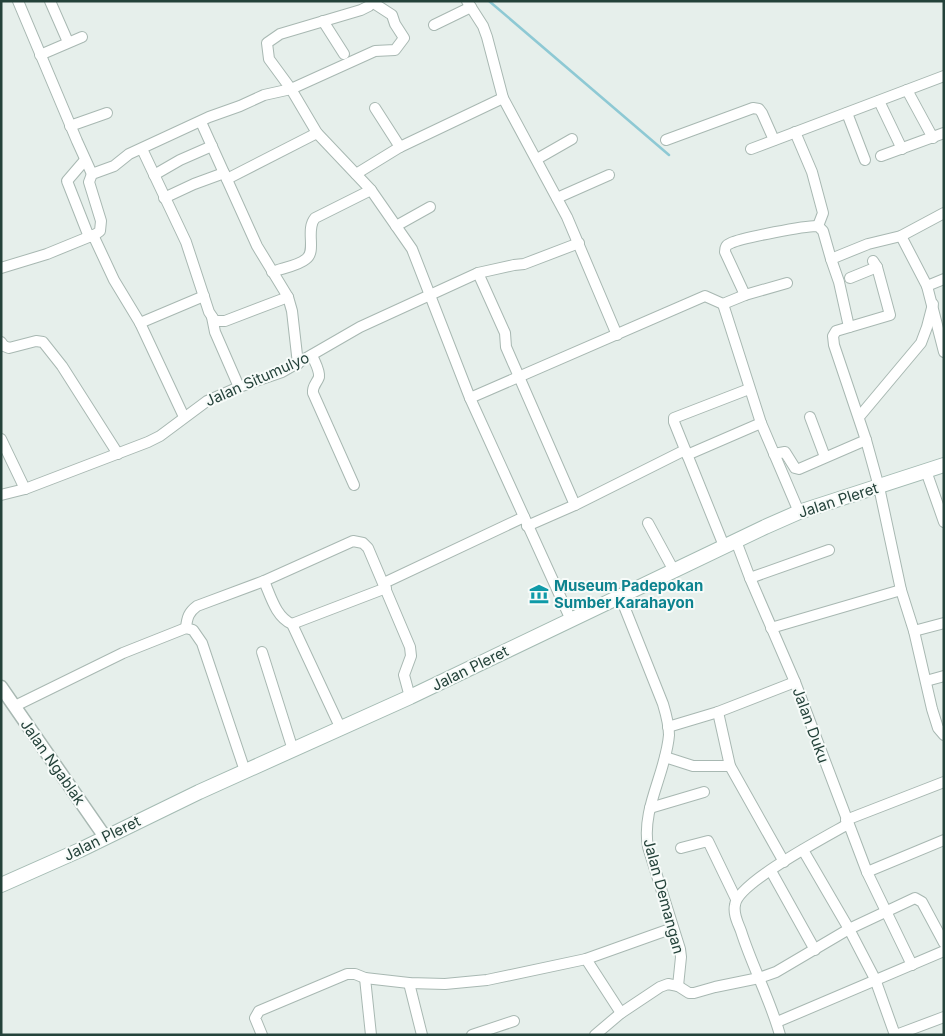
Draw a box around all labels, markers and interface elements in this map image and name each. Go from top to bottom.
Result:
street label: Jalan Situmulyo [202,348,312,410]
street label: Jalan Pleret [796,478,881,522]
place label: Museum Padepokan Sumber Karahayon [554,576,703,612]
museum icon: Museum Padepokan Sumber Karahayon [528,583,550,605]
street label: Jalan Pleret [428,641,512,695]
street label: Jalan Duku [789,685,833,765]
street label: Jalan Ngablak [16,715,90,809]
street label: Jalan Pleret [60,811,144,865]
street label: Jalan Demangan [639,836,689,956]

